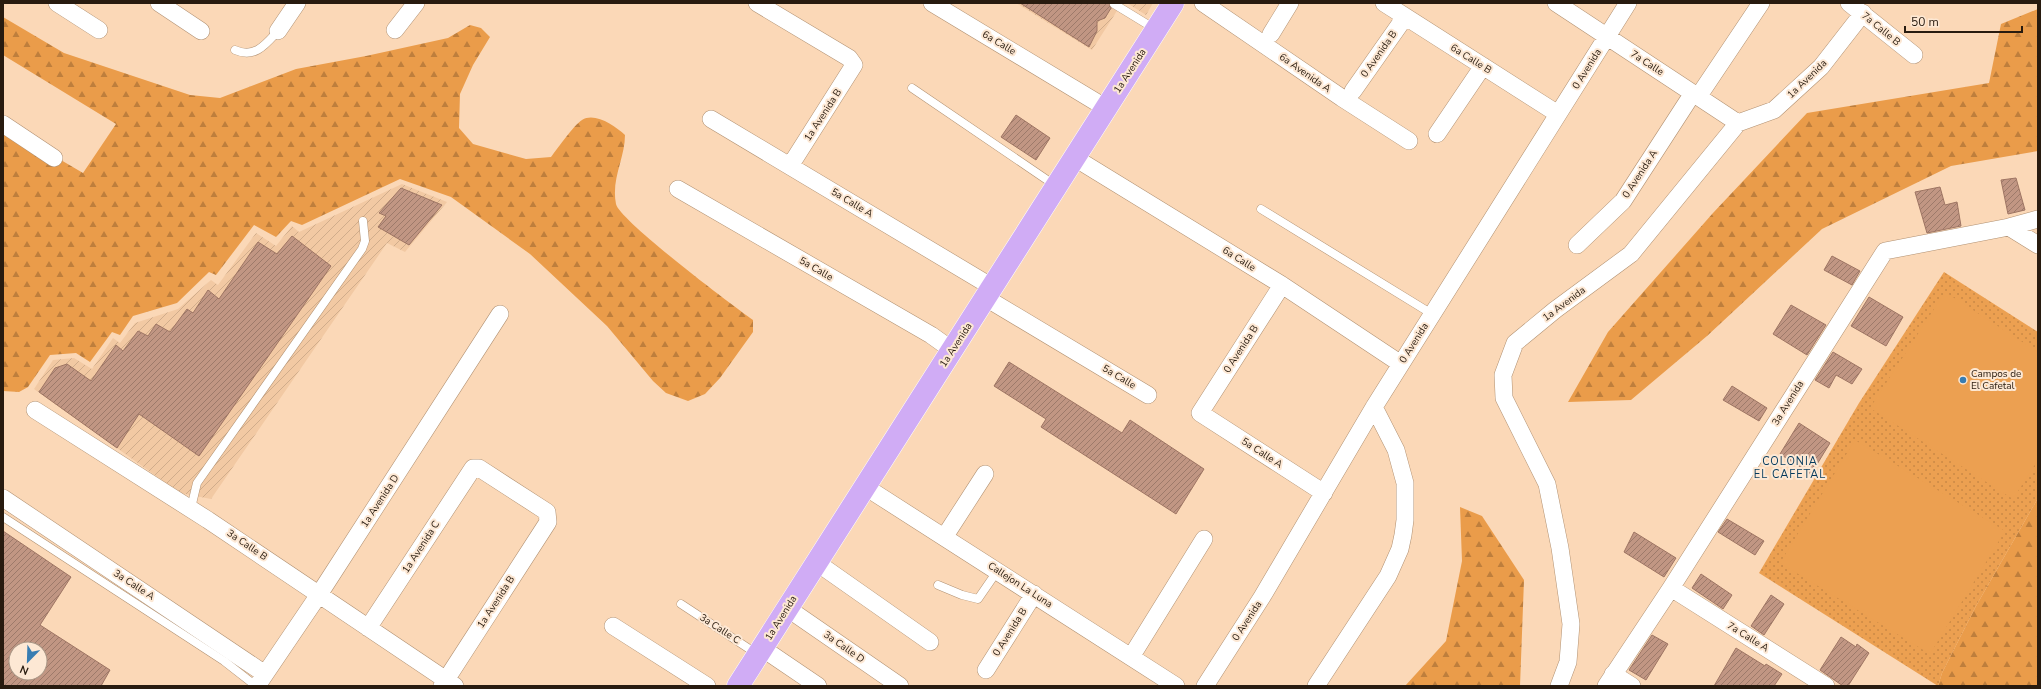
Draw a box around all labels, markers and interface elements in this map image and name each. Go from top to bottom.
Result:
scale bar [1905,8,2022,34]
street label: 7a Calle B [1859,9,1904,49]
text: 50 m [1911,14,1939,30]
street label: 6a Calle [980,27,1018,59]
street label: 0 Avenida B [1358,27,1400,80]
street label: 6a Calle B [1448,41,1495,77]
street label: 1a Avenida [1110,46,1150,96]
street label: 0 Avenida [1569,46,1605,92]
street label: 7a Calle [1628,47,1666,79]
street label: 6a Avenida A [1276,50,1334,96]
street label: 1a Avenida [1784,56,1830,102]
street label: 1a Avenida B [801,86,845,144]
street label: 0 Avenida A [1619,147,1661,201]
street label: 5a Calle A [828,185,876,221]
street label: 6a Calle [1220,243,1258,275]
street label: 5a Calle [797,254,835,284]
street label: 1a Avenida [1540,283,1588,325]
street label: 1a Avenida [936,320,976,370]
street label: 0 Avenida [1396,320,1432,366]
street label: 0 Avenida B [1220,322,1262,376]
street label: 5a Calle [1100,361,1138,393]
place label: Campos de El Cafetal [1971,367,2021,393]
marker: Campos de El Cafetal [1958,375,1968,385]
street label: 3a Avenida [1769,378,1807,428]
street label: 5a Calle A [1239,434,1286,472]
district label: COLONIA EL CAFETAL [1754,454,1826,482]
street label: 1a Avenida D [358,472,402,530]
street label: 1a Avenida C [399,518,443,576]
street label: 3a Calle B [224,526,270,564]
street label: Callejon La Luna [985,559,1055,611]
street label: 3a Calle A [111,566,158,604]
street label: 1a Avenida B [474,573,518,631]
street label: 1a Avenida [762,593,800,643]
street label: 0 Avenida [1229,598,1265,644]
street label: 0 Avenida B [990,605,1030,659]
street label: 3a Calle C [697,611,743,648]
street label: 7a Calle A [1724,619,1772,656]
street label: 3a Calle D [821,628,867,666]
north arrow [8,641,48,681]
text: N [18,661,31,678]

